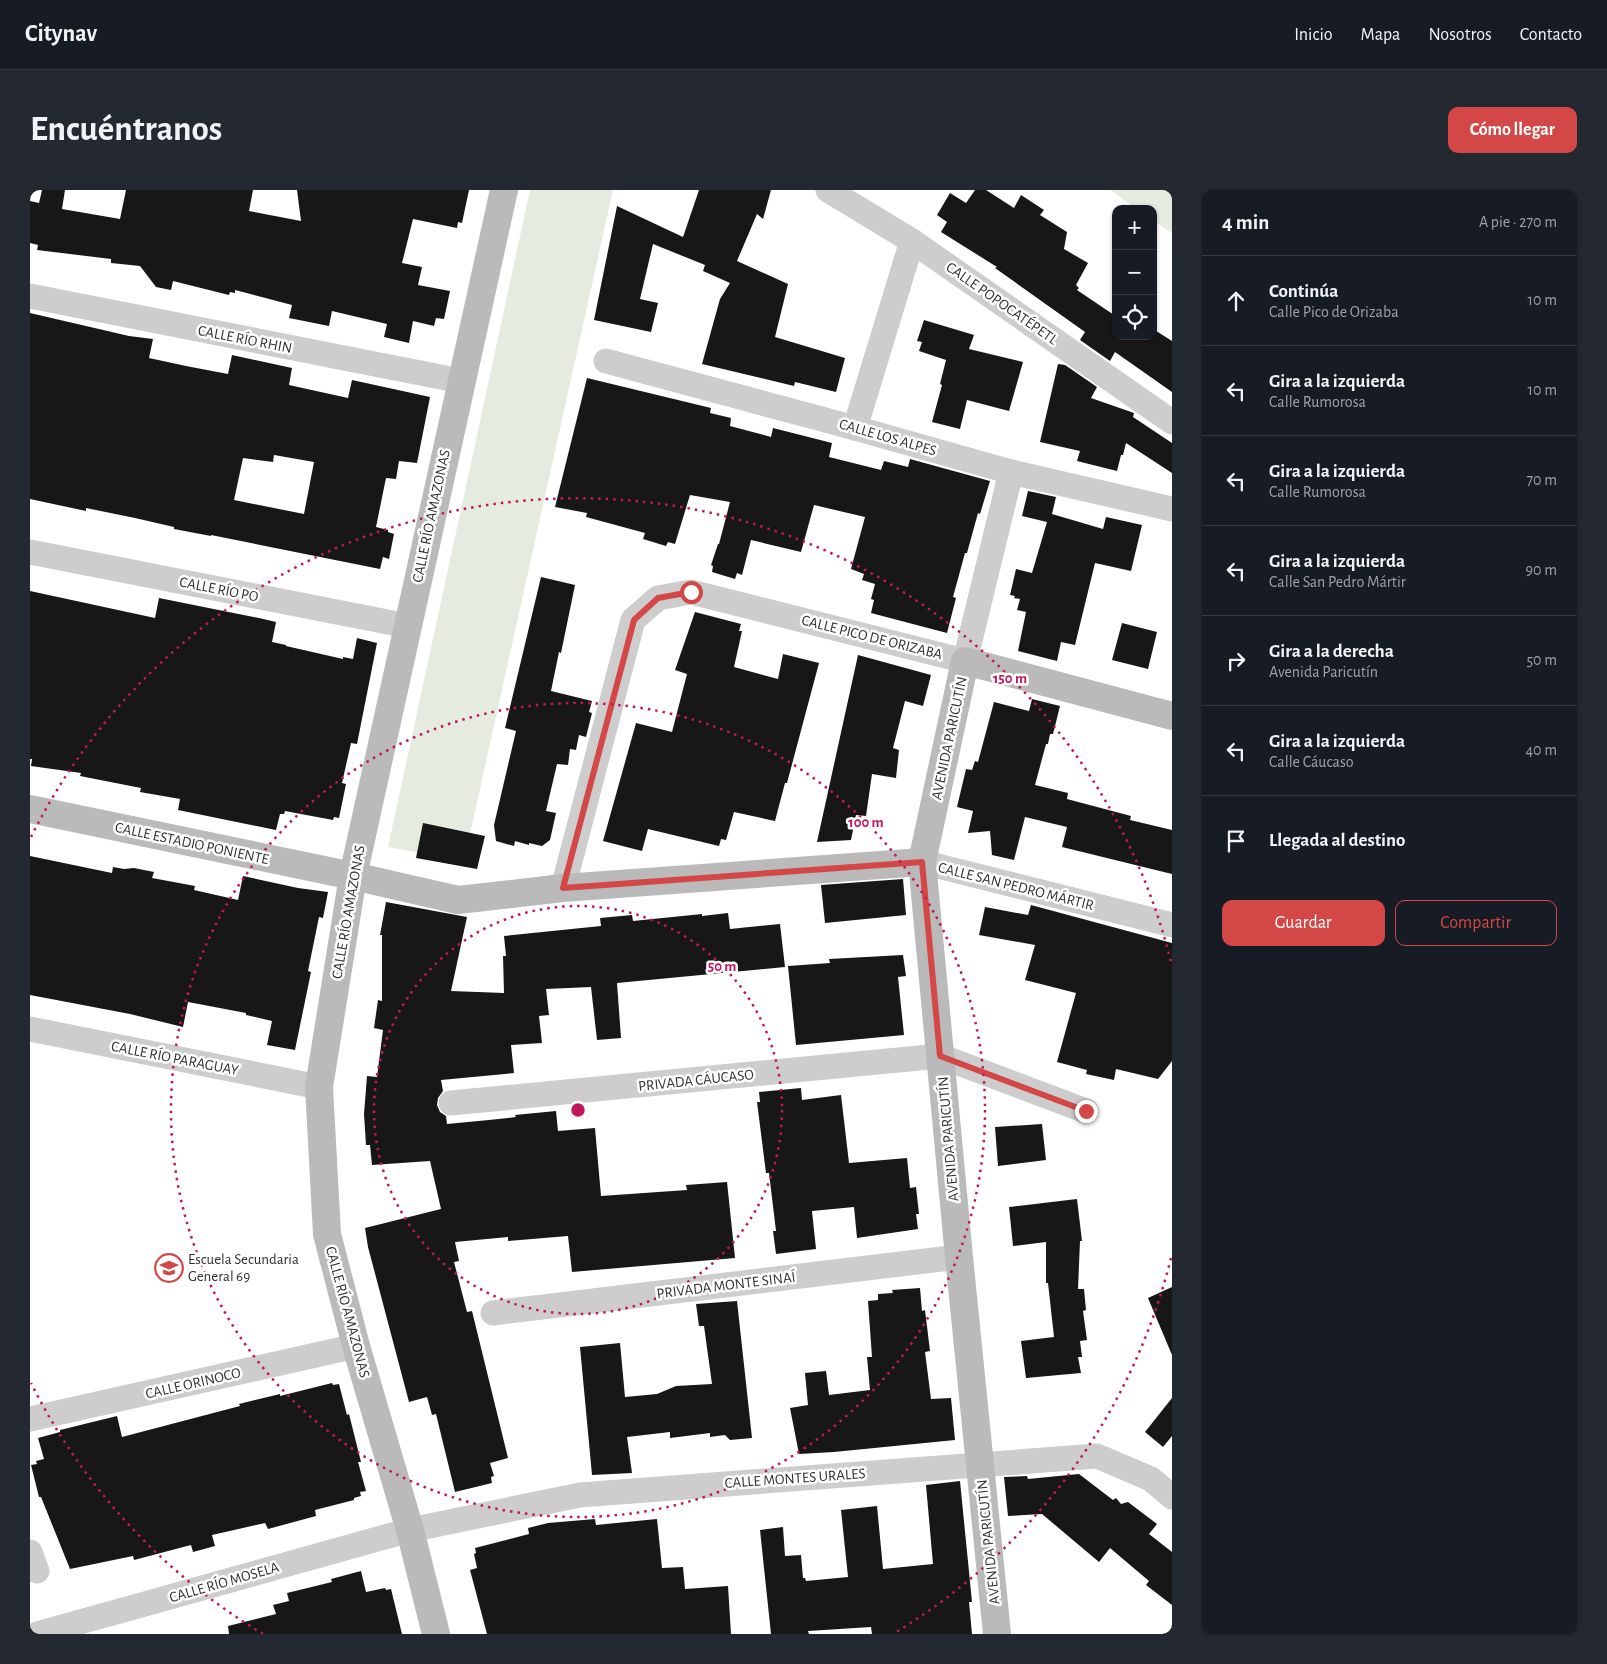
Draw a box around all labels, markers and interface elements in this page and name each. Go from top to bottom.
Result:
text: Citynav [25,22,97,46]
text: Inicio [1294,26,1333,44]
text: Mapa [1361,26,1400,44]
text: Nosotros [1428,26,1492,44]
text: Contacto [1520,26,1582,44]
button: Cómo llegar [1448,107,1577,153]
text: Encuéntranos [30,112,222,147]
map controls [1112,205,1157,340]
button: + [1112,205,1157,250]
text: 4 min [1222,212,1269,233]
text: A pie · 270 m [1479,214,1557,230]
button: − [1112,250,1157,295]
street label: CALLE POPOCATÉPETL [943,258,1062,348]
text: Continúa [1269,282,1338,301]
icon: ahead [1222,287,1250,315]
text: 10 m [1528,292,1557,308]
button: locate [1112,295,1157,340]
text: Calle Pico de Orizaba [1269,304,1399,320]
street label: CALLE RÍO RHIN [197,321,294,356]
text: Gira a la izquierda [1269,372,1405,391]
icon: left [1222,377,1250,405]
text: 10 m [1528,382,1557,398]
text: Calle Rumorosa [1269,394,1366,410]
street label: CALLE LOS ALPES [837,416,938,459]
street label: CALLE RÍO AMAZONAS [408,448,453,584]
text: Gira a la izquierda [1269,462,1405,481]
icon: left [1222,467,1250,495]
text: 70 m [1526,472,1557,488]
text: Calle Rumorosa [1269,484,1366,500]
text: Gira a la izquierda [1269,552,1405,571]
icon: left [1222,557,1250,585]
text: 90 m [1526,562,1557,578]
street label: CALLE RÍO PO [178,573,260,604]
text: Calle San Pedro Mártir [1269,574,1406,590]
route start [680,581,703,604]
street label: CALLE PICO DE ORIZABA [800,613,944,662]
text: Gira a la derecha [1269,642,1394,661]
icon: right [1222,647,1250,675]
text: 50 m [1526,652,1557,668]
text: Avenida Paricutín [1269,664,1378,680]
text: 150 m [993,671,1027,686]
street label: AVENIDA PARICUTÍN [927,675,970,801]
text: Gira a la izquierda [1269,732,1405,751]
icon: left [1222,737,1250,765]
text: 40 m [1525,742,1557,758]
text: Calle Cáucaso [1269,754,1354,770]
text: 100 m [848,815,884,830]
street label: CALLE ESTADIO PONIENTE [114,820,270,867]
icon: arrive [1222,827,1250,855]
text: Llegada al destino [1269,831,1406,850]
street label: CALLE RÍO AMAZONAS [327,844,368,980]
street label: CALLE SAN PEDRO MÁRTIR [936,858,1096,913]
button: Guardar [1222,900,1385,946]
button: Compartir [1395,900,1557,946]
text: 50 m [708,959,736,974]
street label: CALLE RÍO PARAGUAY [110,1037,240,1078]
street label: PRIVADA CÁUCASO [637,1065,755,1094]
street label: AVENIDA PARICUTÍN [934,1076,961,1202]
route end [1075,1100,1098,1123]
centre of rings [569,1101,587,1119]
street label: CALLE RÍO AMAZONAS [323,1244,374,1379]
place label: Escuela Secundaria General 69 [188,1252,299,1284]
school or university icon: Escuela Secundaria General 69 [154,1253,184,1283]
street label: PRIVADA MONTE SINAÍ [656,1268,796,1301]
street label: CALLE ORINOCO [144,1365,242,1402]
street label: CALLE MONTES URALES [724,1466,866,1491]
street label: AVENIDA PARICUTÍN [972,1479,1003,1605]
street label: CALLE RÍO MOSELA [167,1558,281,1605]

